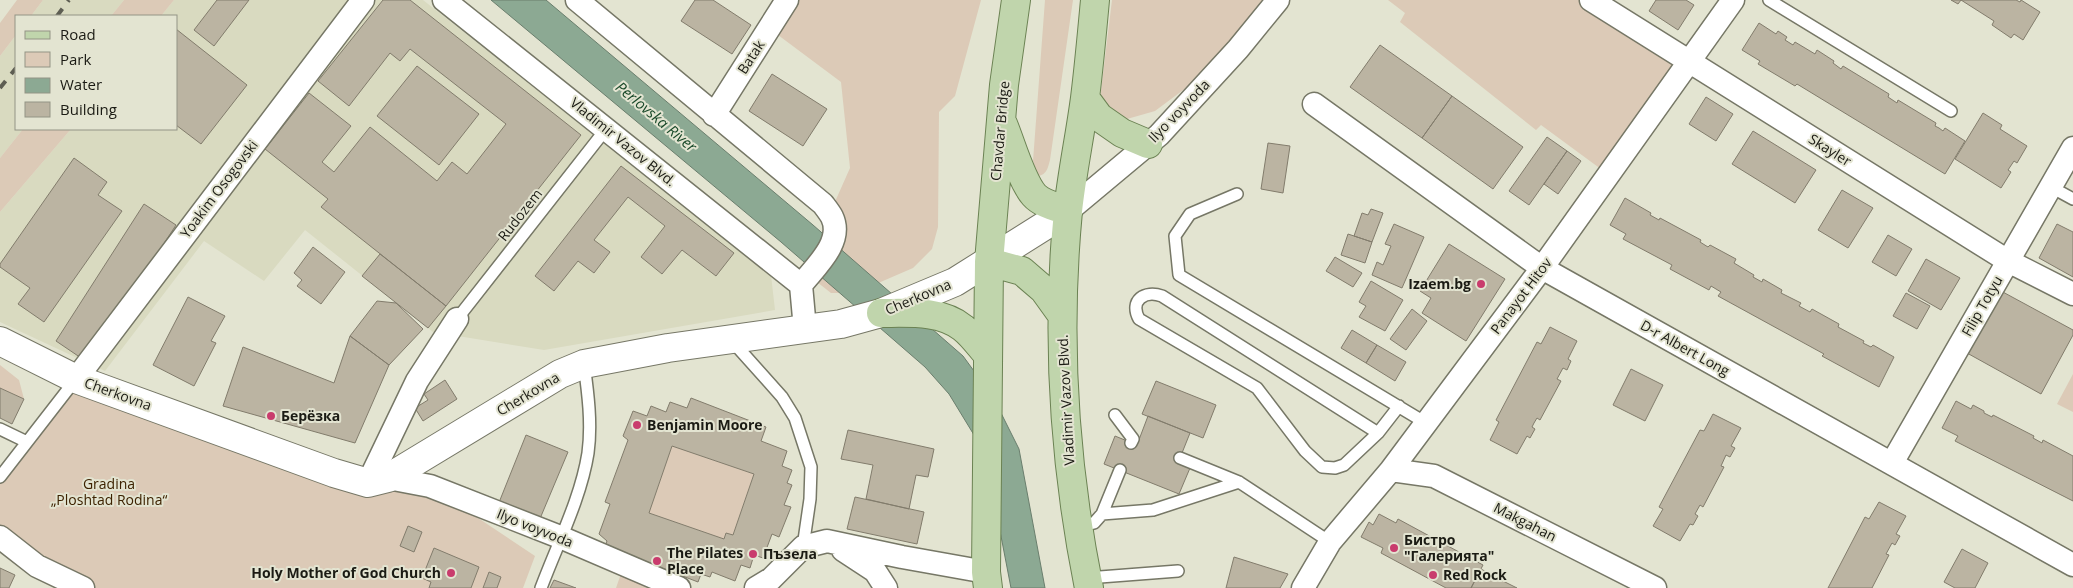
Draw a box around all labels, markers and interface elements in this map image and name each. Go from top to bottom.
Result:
legend [15,15,178,130]
text: Road [60,24,96,44]
street label: Batak [733,36,769,77]
text: Park [60,49,91,69]
text: Water [60,74,102,94]
street label: Ilyo voyvoda [1144,75,1214,146]
water label: Perlovska River [612,76,702,157]
street label: Chavdar Bridge [986,80,1013,182]
street label: Vladimir Vazov Blvd. [566,93,680,190]
text: Building [60,99,117,119]
street label: Skayler [1805,129,1855,170]
street label: Yoakim Osogovski [175,136,262,242]
street label: Rudozem [493,185,546,245]
street label: Panayot Hitov [1486,254,1556,338]
street label: Filip Totyu [1957,272,2006,339]
street label: Cherkovna [882,274,954,319]
place label: Izaem.bg [1408,274,1471,293]
marker: Izaem.bg [1475,278,1487,290]
street label: D-r Albert Long [1637,315,1734,380]
street label: Vladimir Vazov Blvd. [1053,334,1078,466]
street label: Cherkovna [493,367,563,420]
street label: Cherkovna [82,373,154,414]
place label: Берёзка [281,406,340,425]
marker: Берёзка [265,410,277,422]
place label: Benjamin Moore [647,415,763,434]
marker: Benjamin Moore [631,419,643,431]
park label: Gradina „Ploshtad Rodina“ [51,474,167,509]
street label: Makgahan [1491,498,1560,545]
street label: Ilyo voyvoda [494,504,576,551]
place label: Бистро "Галерията" [1404,530,1494,565]
marker: Бистро "Галерията" [1388,542,1400,554]
place label: The Pilates Place [667,543,743,578]
place label: Пъзела [763,544,817,563]
marker: Пъзела [747,548,759,560]
marker: The Pilates Place [651,555,663,567]
place label: Holy Mother of God Church [251,563,441,582]
place label: Red Rock [1443,565,1507,584]
marker: Holy Mother of God Church [445,567,457,579]
marker: Red Rock [1427,569,1439,581]

